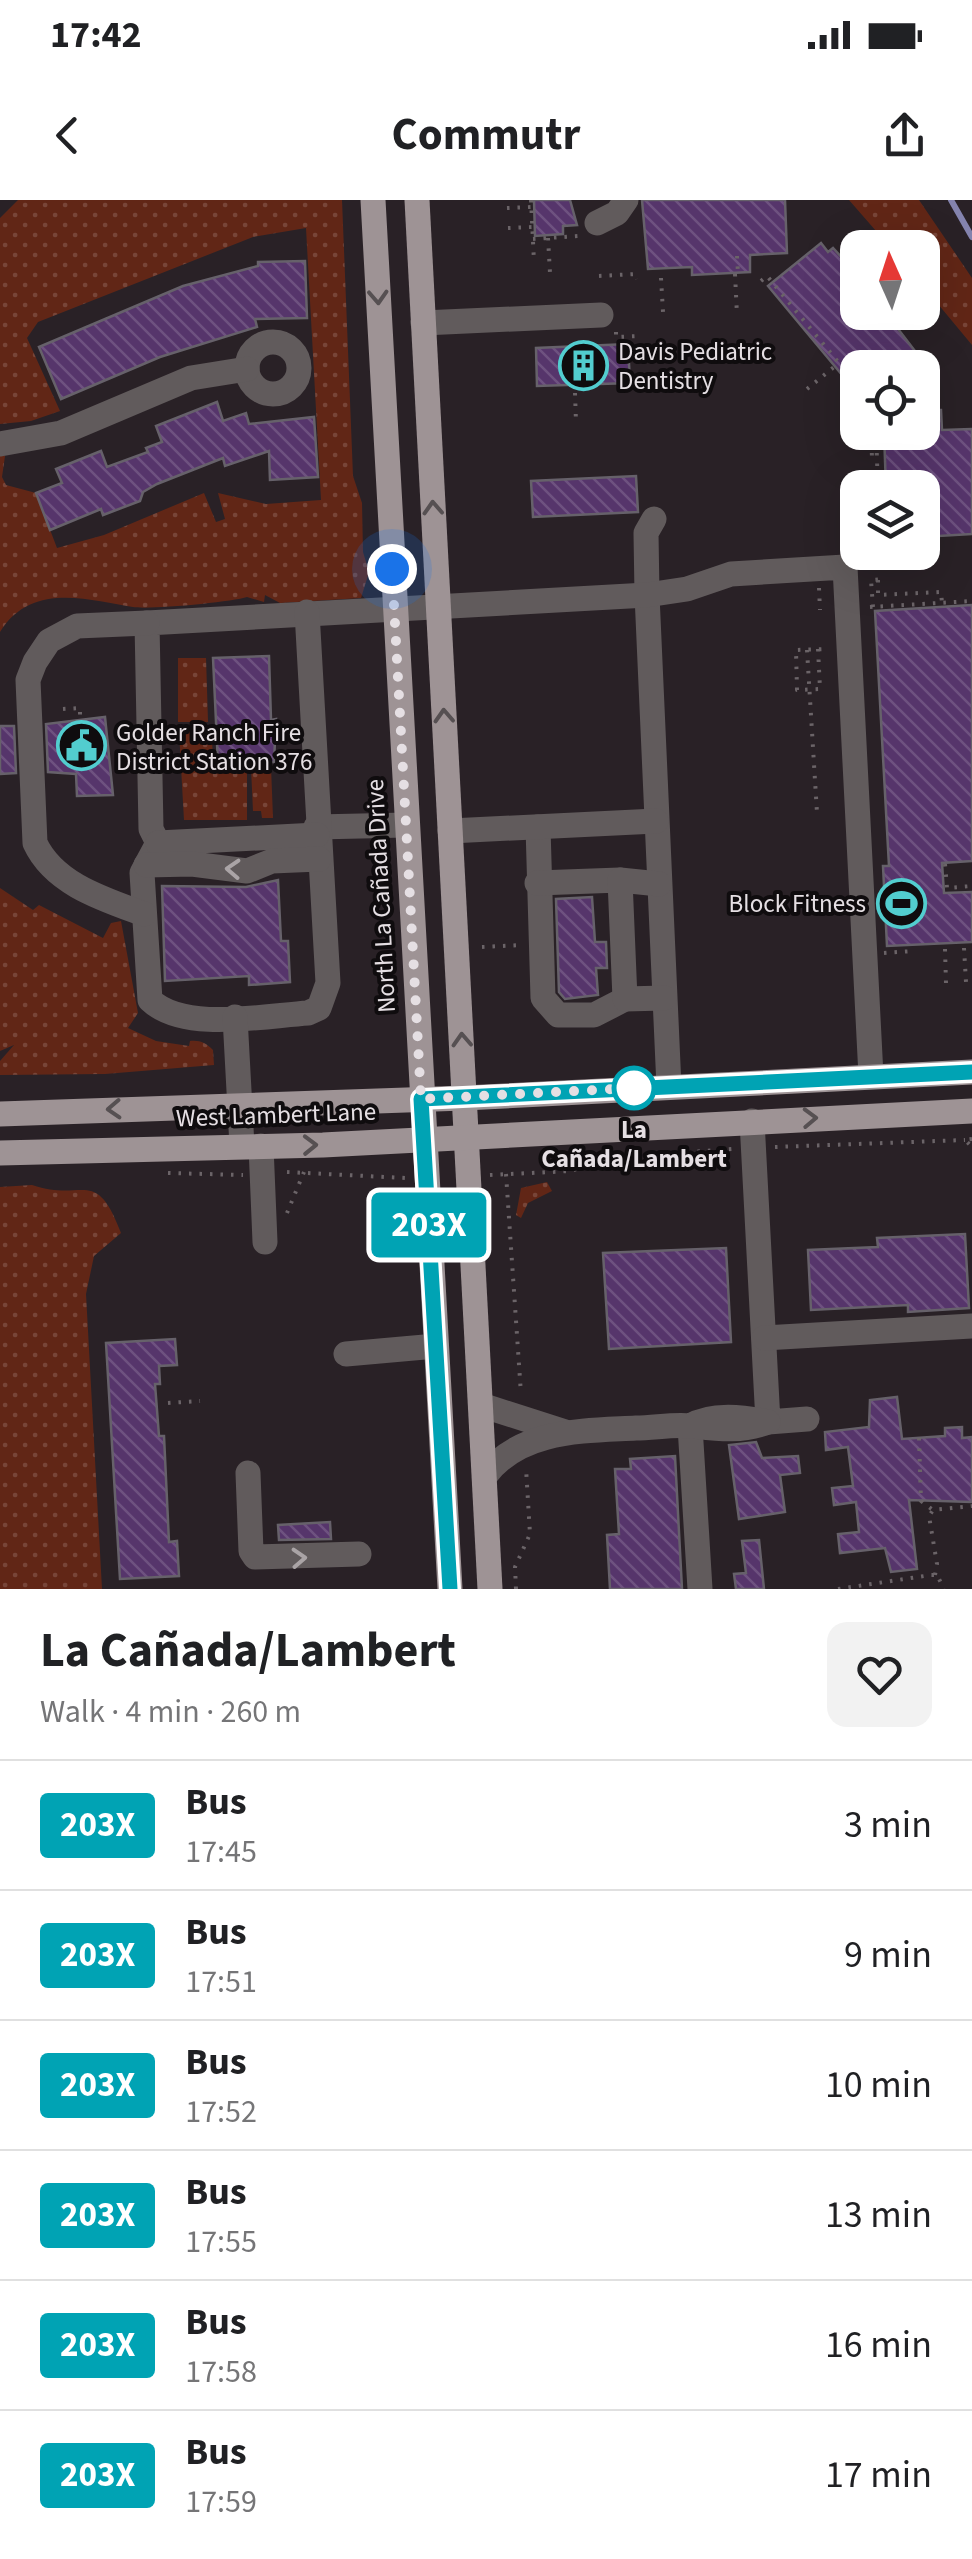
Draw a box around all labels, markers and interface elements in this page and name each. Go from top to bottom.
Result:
text: 17:42 [50,8,142,62]
text: Commutr [391,103,581,167]
icon: back [40,108,95,163]
icon: share [877,108,932,163]
north arrow [840,230,940,330]
map controls [840,230,940,570]
one-way arrow [367,290,388,306]
place label: Davis Pediatric Dentistry [618,334,772,399]
building icon: Davis Pediatric Dentistry [557,339,609,391]
button: locate [840,350,940,450]
button: layers [840,470,940,570]
one-way arrow [423,500,444,516]
your location [367,544,417,594]
one-way arrow [434,707,455,723]
place label: Golder Ranch Fire District Station 376 [116,715,312,780]
public building icon: Golder Ranch Fire District Station 376 [55,720,107,772]
street label: North La Cañada Drive [357,778,405,1014]
one-way arrow [225,859,241,880]
sports icon: Block Fitness [875,877,927,929]
place label: Block Fitness [729,886,866,922]
one-way arrow [452,1032,473,1048]
marker: La Cañada/Lambert [613,1067,655,1109]
street label: West Lambert Lane [175,1094,377,1136]
one-way arrow [105,1098,121,1119]
one-way arrow [802,1108,818,1129]
place label: La Cañada/Lambert [541,1112,727,1177]
one-way arrow [303,1134,319,1155]
line badge: 203X [359,1192,499,1258]
text: 203X [391,1200,467,1250]
one-way arrow [292,1548,308,1569]
text: La Cañada/Lambert [40,1617,456,1685]
button: heart [827,1622,932,1727]
text: Walk · 4 min · 260 m [40,1689,301,1735]
text: Bus [185,1775,247,1829]
text: 3 min [844,1798,932,1852]
text: 203X [60,1800,135,1850]
text: 17:45 [185,1829,257,1875]
text: Bus [185,1905,247,1959]
text: 9 min [844,1928,932,1982]
text: 203X [60,1930,135,1980]
text: 17:51 [185,1959,257,2005]
text: Bus [185,2035,247,2089]
text: 10 min [825,2058,932,2112]
text: 203X [60,2060,135,2110]
text: 17:52 [185,2089,257,2135]
text: Bus [185,2165,247,2219]
text: 13 min [825,2188,932,2242]
text: 203X [60,2190,135,2240]
text: 17:55 [185,2219,257,2265]
text: Bus [185,2295,247,2349]
text: 16 min [825,2318,932,2372]
text: 203X [60,2320,135,2370]
text: 17:58 [185,2349,257,2395]
text: Bus [185,2425,247,2479]
text: 17 min [825,2448,932,2502]
text: 203X [60,2450,135,2500]
text: 17:59 [185,2479,257,2525]

